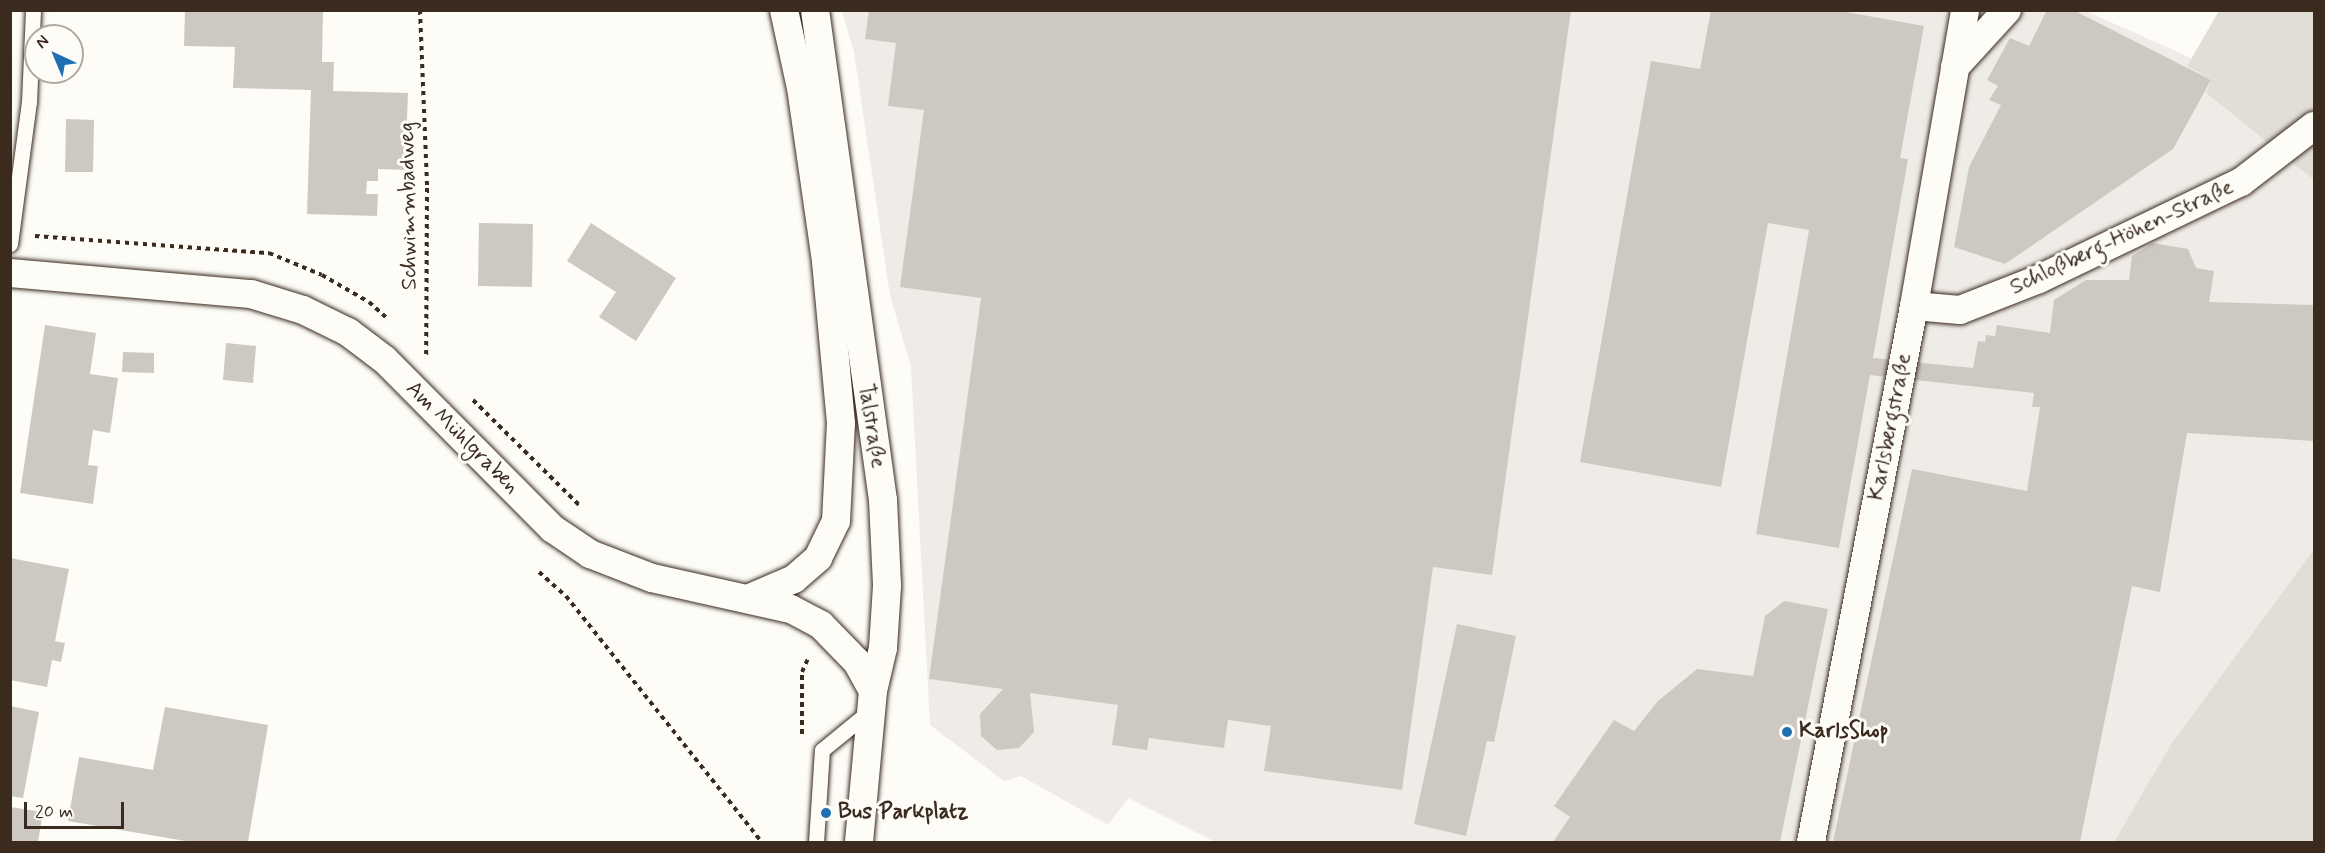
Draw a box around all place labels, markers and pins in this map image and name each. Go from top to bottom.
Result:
place label: KarlsShop [1799,719,1888,745]
marker: KarlsShop [1780,725,1794,739]
place label: Bus Parkplatz [838,800,967,826]
marker: Bus Parkplatz [819,806,833,820]

